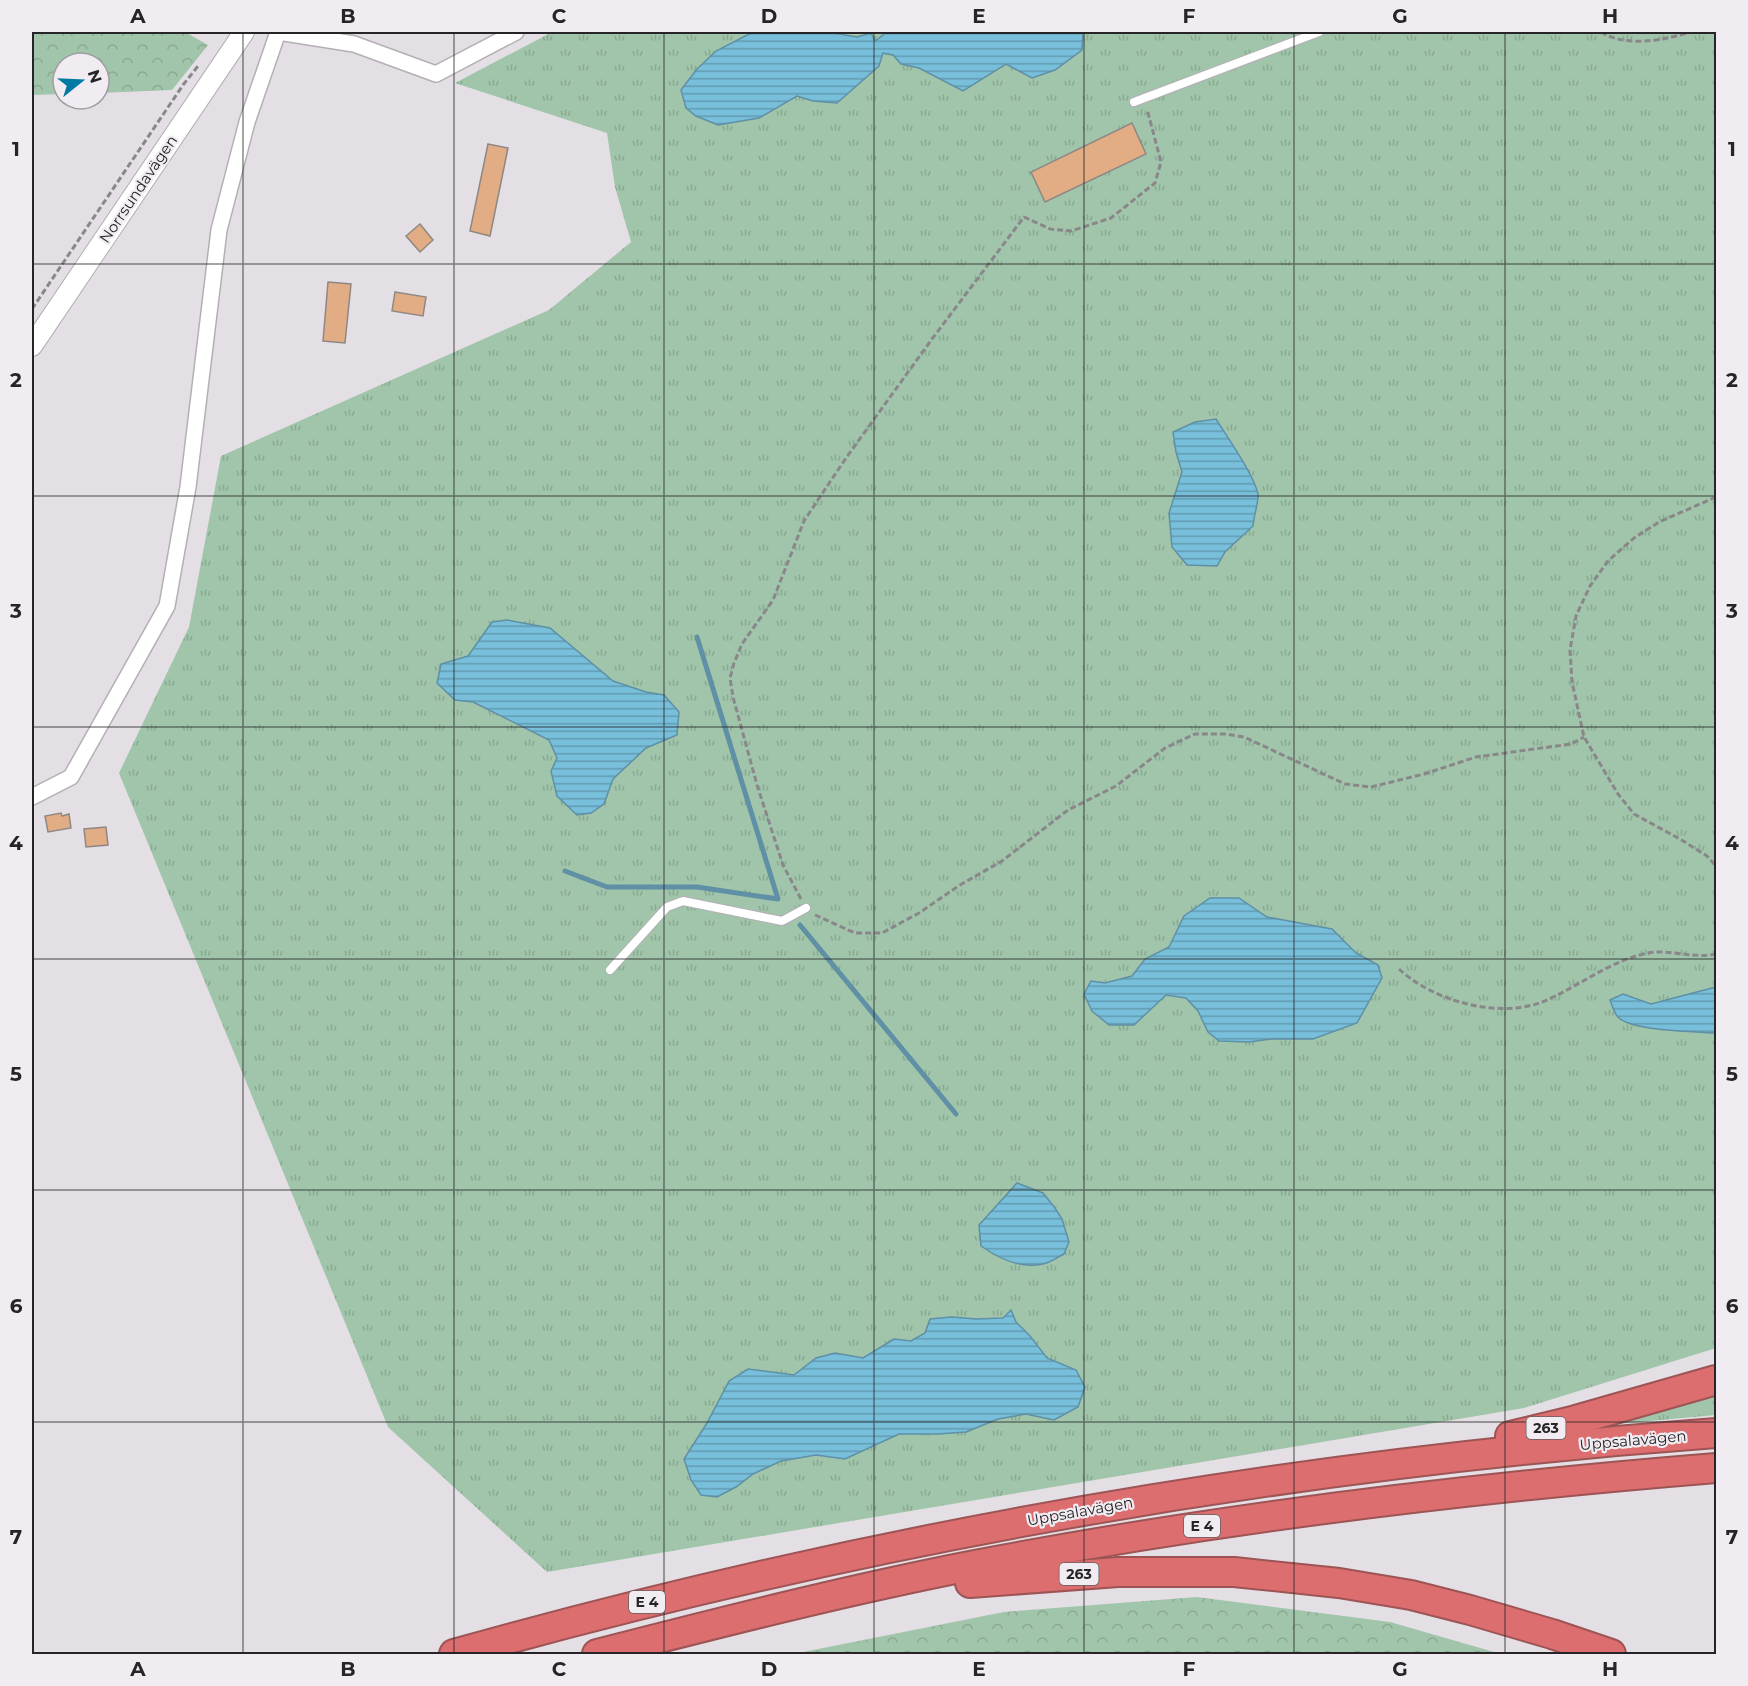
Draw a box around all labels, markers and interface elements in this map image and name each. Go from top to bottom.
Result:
text: A [129,4,146,28]
text: B [340,4,356,28]
text: C [552,4,567,28]
text: D [761,4,777,28]
text: E [972,4,986,28]
text: F [1183,4,1196,28]
text: G [1392,4,1408,28]
text: H [1602,4,1618,28]
north arrow [51,51,111,111]
text: N [84,67,106,86]
street label: Norrsundavägen [95,131,181,247]
text: 1 [12,137,20,161]
text: 1 [1728,137,1736,161]
text: 2 [10,368,22,392]
text: 2 [1726,368,1738,392]
text: 3 [9,599,22,623]
text: 3 [1725,599,1738,623]
text: 4 [9,831,23,855]
text: 4 [1725,831,1739,855]
text: 5 [10,1062,22,1086]
text: 5 [1726,1062,1738,1086]
text: 6 [10,1294,23,1318]
text: 6 [1726,1294,1739,1318]
road number: 263 [1526,1417,1566,1439]
street label: Uppsalavägen [1579,1426,1687,1454]
street label: Uppsalavägen [1026,1492,1134,1530]
road number: E 4 [1184,1515,1220,1537]
text: 7 [10,1525,22,1549]
text: 7 [1726,1525,1738,1549]
road number: 263 [1060,1563,1098,1585]
road number: E 4 [629,1591,665,1613]
text: A [129,1657,146,1681]
text: B [340,1657,356,1681]
text: C [552,1657,567,1681]
text: D [761,1657,777,1681]
text: E [972,1657,986,1681]
text: F [1183,1657,1196,1681]
text: G [1392,1657,1408,1681]
text: H [1602,1657,1618,1681]

